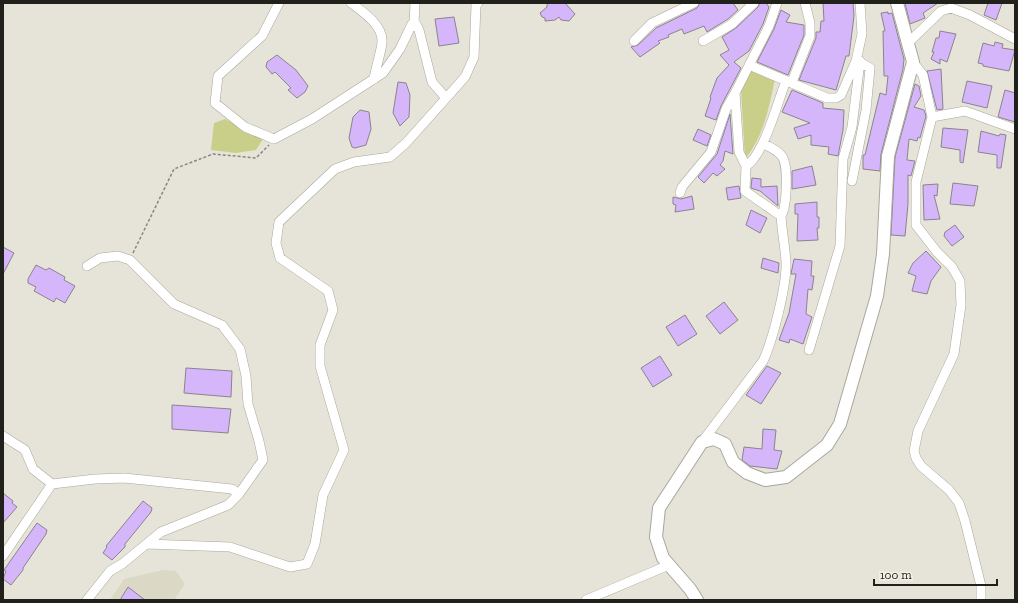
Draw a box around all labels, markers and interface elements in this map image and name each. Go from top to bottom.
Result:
scale bar [874,561,997,587]
text: 100 m [880,568,912,582]

